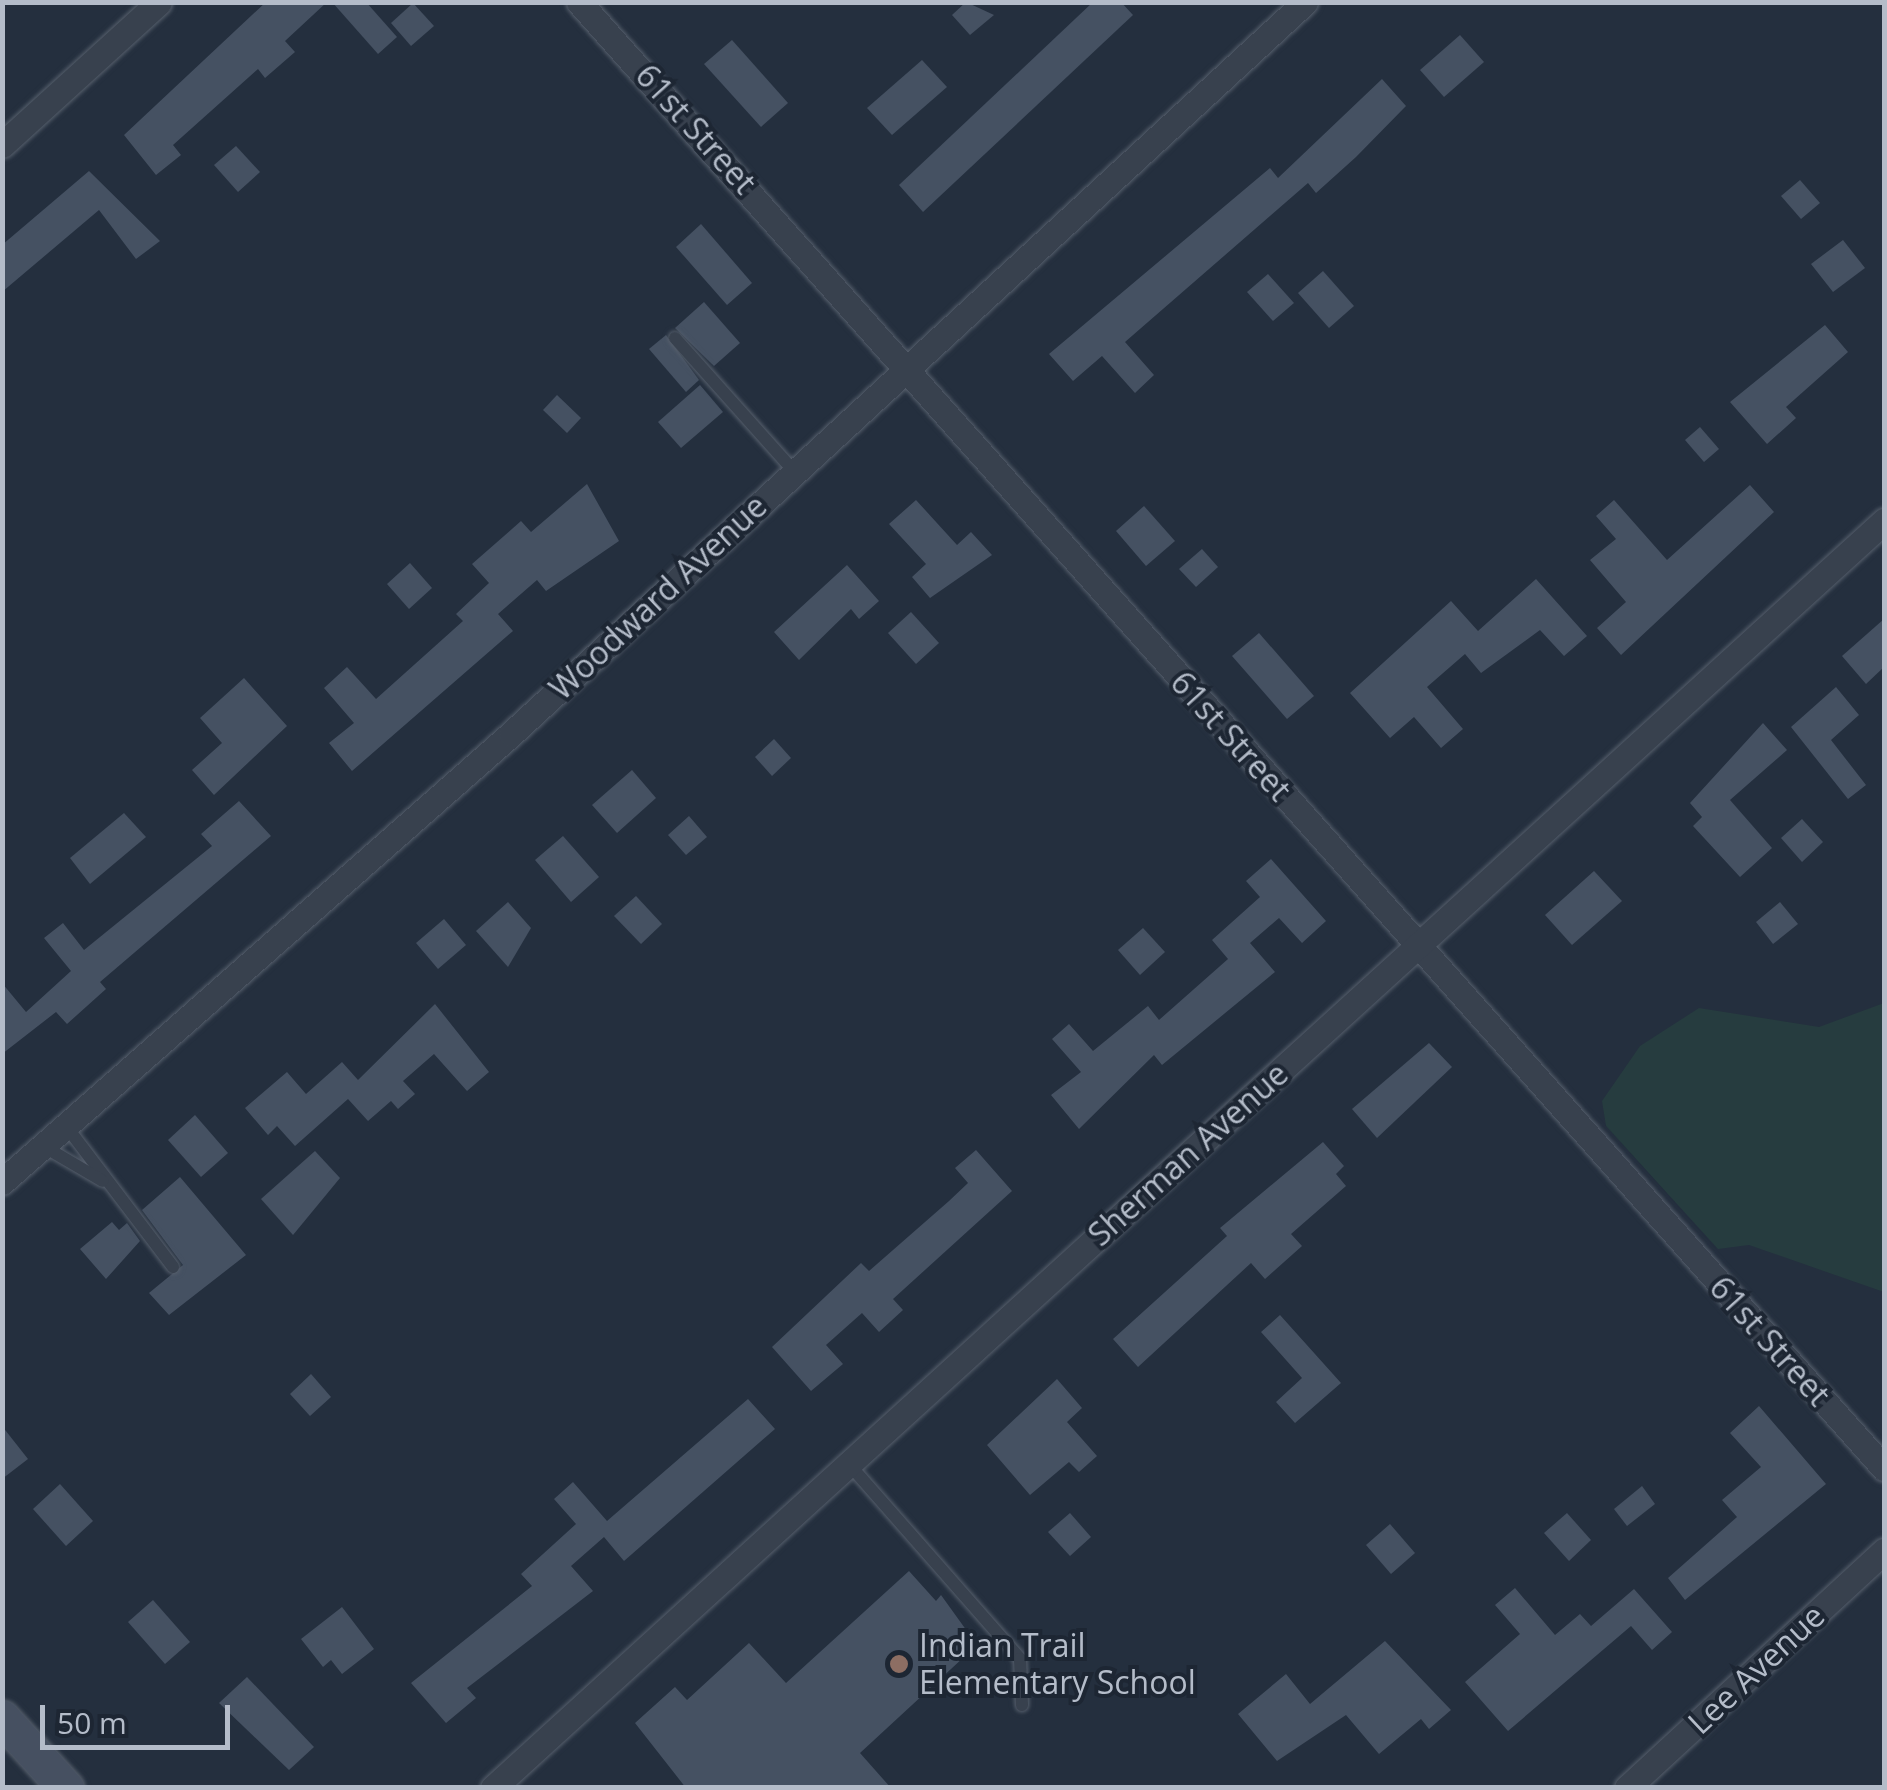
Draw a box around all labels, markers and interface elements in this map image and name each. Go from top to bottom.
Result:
street label: 61st Street [628,56,764,202]
street label: Woodward Avenue [542,487,774,707]
street label: 61st Street [1163,663,1299,809]
street label: Sherman Avenue [1080,1054,1296,1254]
street label: 61st Street [1702,1268,1838,1414]
street label: Lee Avenue [1680,1596,1832,1742]
place label: Indian Trail Elementary School [919,1627,1196,1702]
marker: Indian Trail Elementary School [888,1653,910,1675]
scale bar [45,1685,235,1747]
text: 50 m [57,1702,127,1743]

